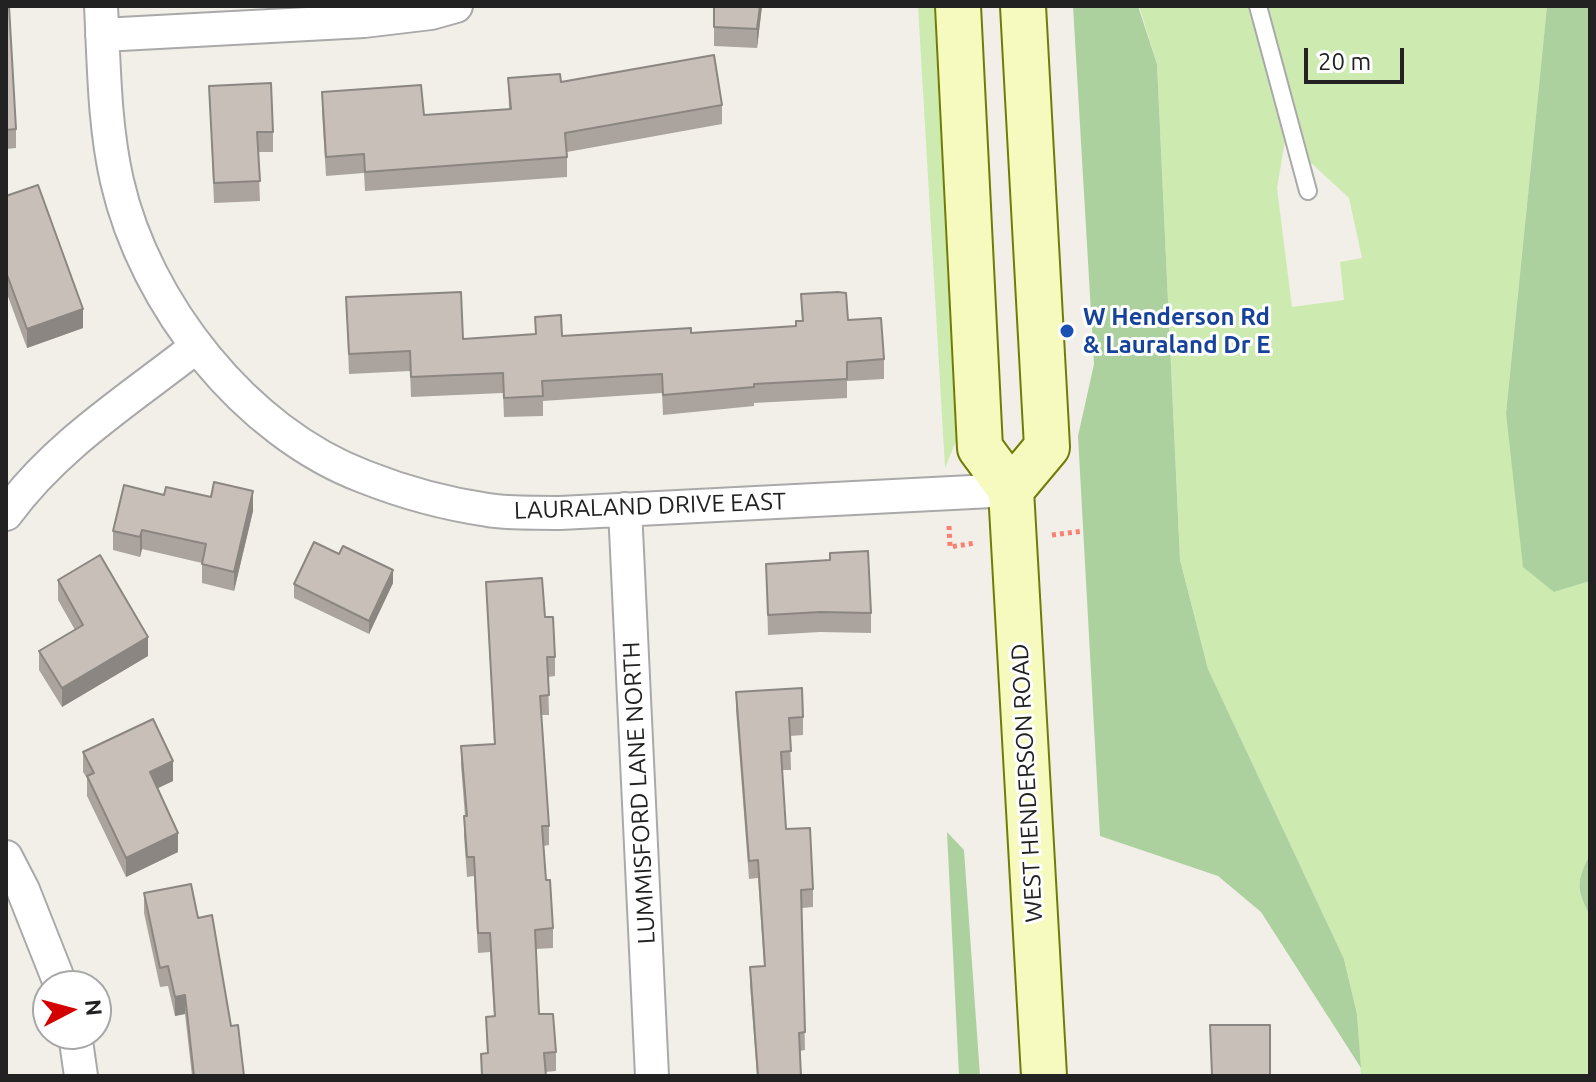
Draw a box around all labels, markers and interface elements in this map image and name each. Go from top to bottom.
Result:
scale bar [1308,32,1408,82]
text: 20 m [1318,48,1371,75]
place label: W Henderson Rd & Lauraland Dr E [1083,303,1271,359]
marker: W Henderson Rd & Lauraland Dr E [1058,322,1076,340]
street label: LAURALAND DRIVE EAST [514,487,786,525]
street label: LUMMISFORD LANE NORTH [617,641,661,945]
street label: WEST HENDERSON ROAD [1005,643,1049,923]
north arrow [32,970,112,1050]
text: N [81,998,108,1017]

